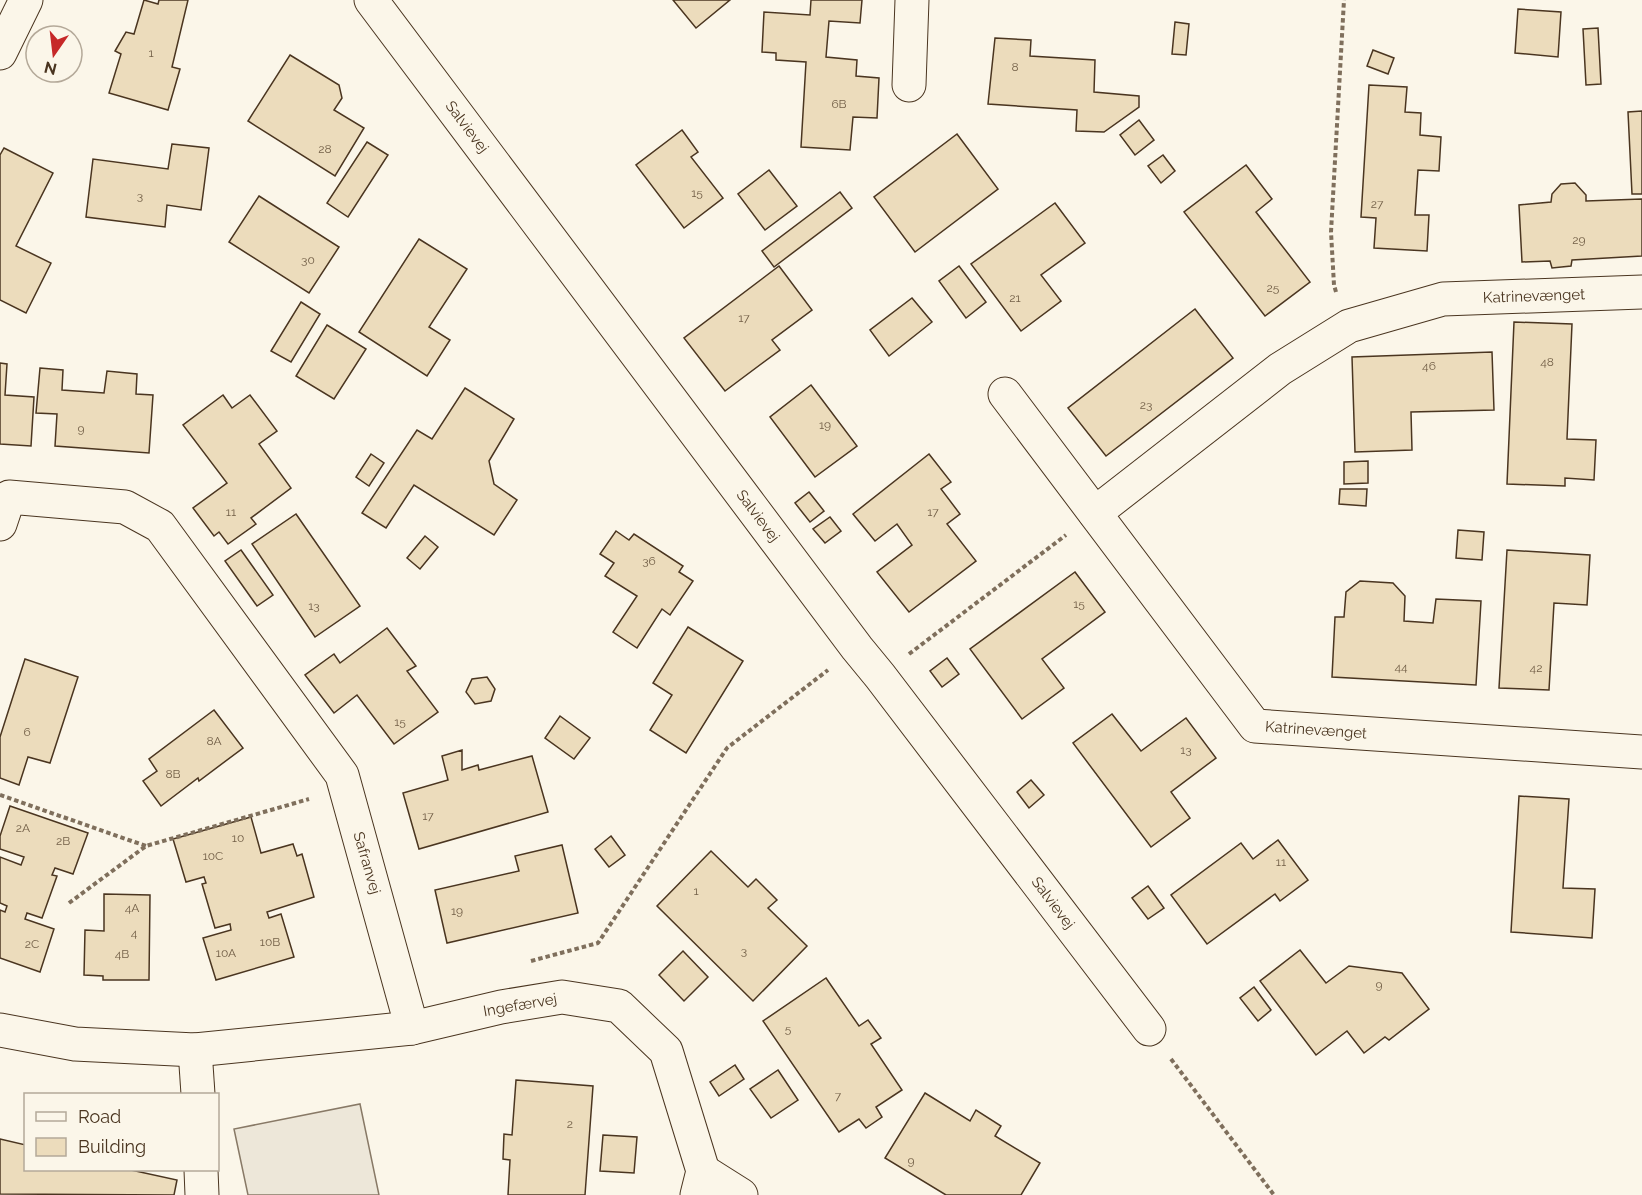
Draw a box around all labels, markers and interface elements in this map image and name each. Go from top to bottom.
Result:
north arrow [24,24,84,84]
house number: 1 [148,46,154,60]
text: N [42,57,59,79]
house number: 8 [1011,60,1019,74]
street label: Salvievej [441,97,493,157]
house number: 6B [831,97,847,111]
house number: 28 [318,142,332,156]
house number: 15 [691,186,703,200]
house number: 3 [137,189,143,203]
house number: 27 [1371,197,1384,211]
house number: 29 [1572,233,1586,247]
house number: 30 [301,253,315,267]
house number: 25 [1267,281,1280,295]
street label: Katrinevænget [1483,285,1585,307]
house number: 21 [1009,291,1021,305]
house number: 17 [738,311,750,325]
house number: 48 [1540,355,1554,369]
house number: 46 [1422,359,1436,373]
house number: 23 [1140,398,1152,412]
house number: 19 [819,418,831,432]
house number: 9 [77,422,85,436]
street label: Salvievej [732,486,784,546]
house number: 11 [226,505,236,519]
house number: 17 [927,505,939,519]
house number: 36 [642,554,656,568]
house number: 15 [1073,597,1085,611]
house number: 13 [308,599,320,613]
house number: 44 [1394,660,1408,674]
house number: 42 [1530,661,1542,675]
house number: 15 [394,715,406,729]
street label: Katrinevænget [1264,717,1368,743]
house number: 6 [23,725,31,739]
house number: 8A [206,734,222,748]
house number: 13 [1180,743,1192,757]
house number: 8B [165,767,181,781]
house number: 17 [422,809,434,823]
house number: 2A [16,821,30,835]
street label: Safranvej [350,830,384,896]
house number: 10 [232,831,244,845]
house number: 2B [56,834,70,848]
house number: 10C [203,849,223,863]
house number: 11 [1276,855,1286,869]
street label: Salvievej [1027,873,1079,933]
house number: 1 [693,884,699,898]
house number: 4A [125,901,139,915]
house number: 19 [451,904,463,918]
house number: 4 [131,926,138,940]
house number: 10B [260,935,280,949]
house number: 2C [25,937,39,951]
house number: 3 [741,944,747,958]
house number: 10A [216,946,236,960]
house number: 4B [115,947,129,961]
house number: 9 [1375,978,1383,992]
street label: Ingefærvej [482,990,558,1020]
house number: 5 [785,1022,792,1036]
house number: 7 [835,1089,842,1103]
legend [24,1093,219,1171]
text: Road [78,1106,121,1127]
house number: 2 [567,1117,573,1131]
text: Building [78,1136,146,1157]
house number: 9 [907,1154,915,1168]

